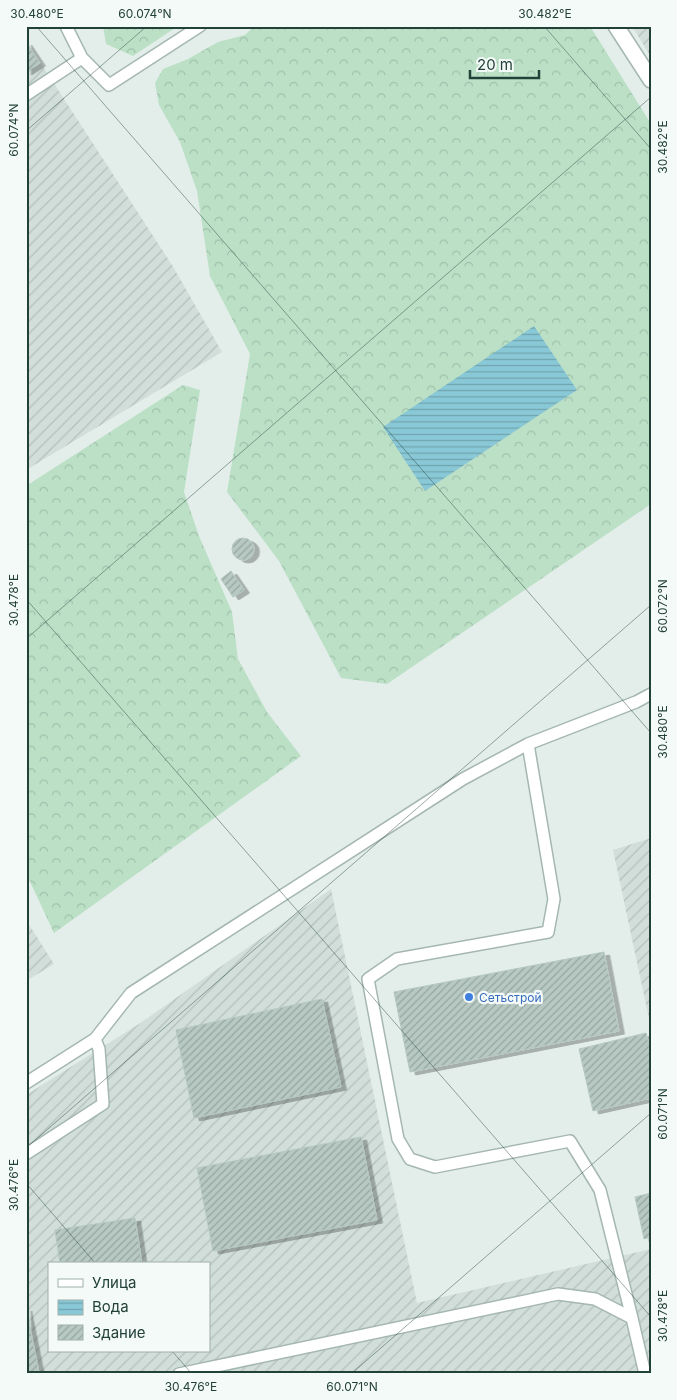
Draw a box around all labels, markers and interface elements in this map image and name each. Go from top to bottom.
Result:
text: 30.480°E [10,6,64,21]
text: 60.074°N [118,6,172,21]
text: 30.482°E [518,6,572,21]
scale bar [470,48,538,80]
text: 20 m [477,55,513,74]
text: 60.074°N [6,103,21,157]
text: 30.482°E [655,120,670,174]
text: 30.478°E [6,574,21,626]
text: 60.072°N [655,579,670,633]
text: 30.480°E [655,705,670,759]
place label: Сетьстрой [479,990,542,1005]
marker: Сетьстрой [463,991,475,1003]
text: 60.071°N [655,1088,670,1140]
text: 30.476°E [6,1159,21,1211]
legend [48,1262,210,1352]
text: Улица [92,1273,136,1292]
text: 30.478°E [655,1290,670,1342]
text: Вода [92,1297,129,1316]
text: Здание [92,1323,146,1342]
text: 30.476°E [165,1379,217,1394]
text: 60.071°N [326,1379,378,1394]

